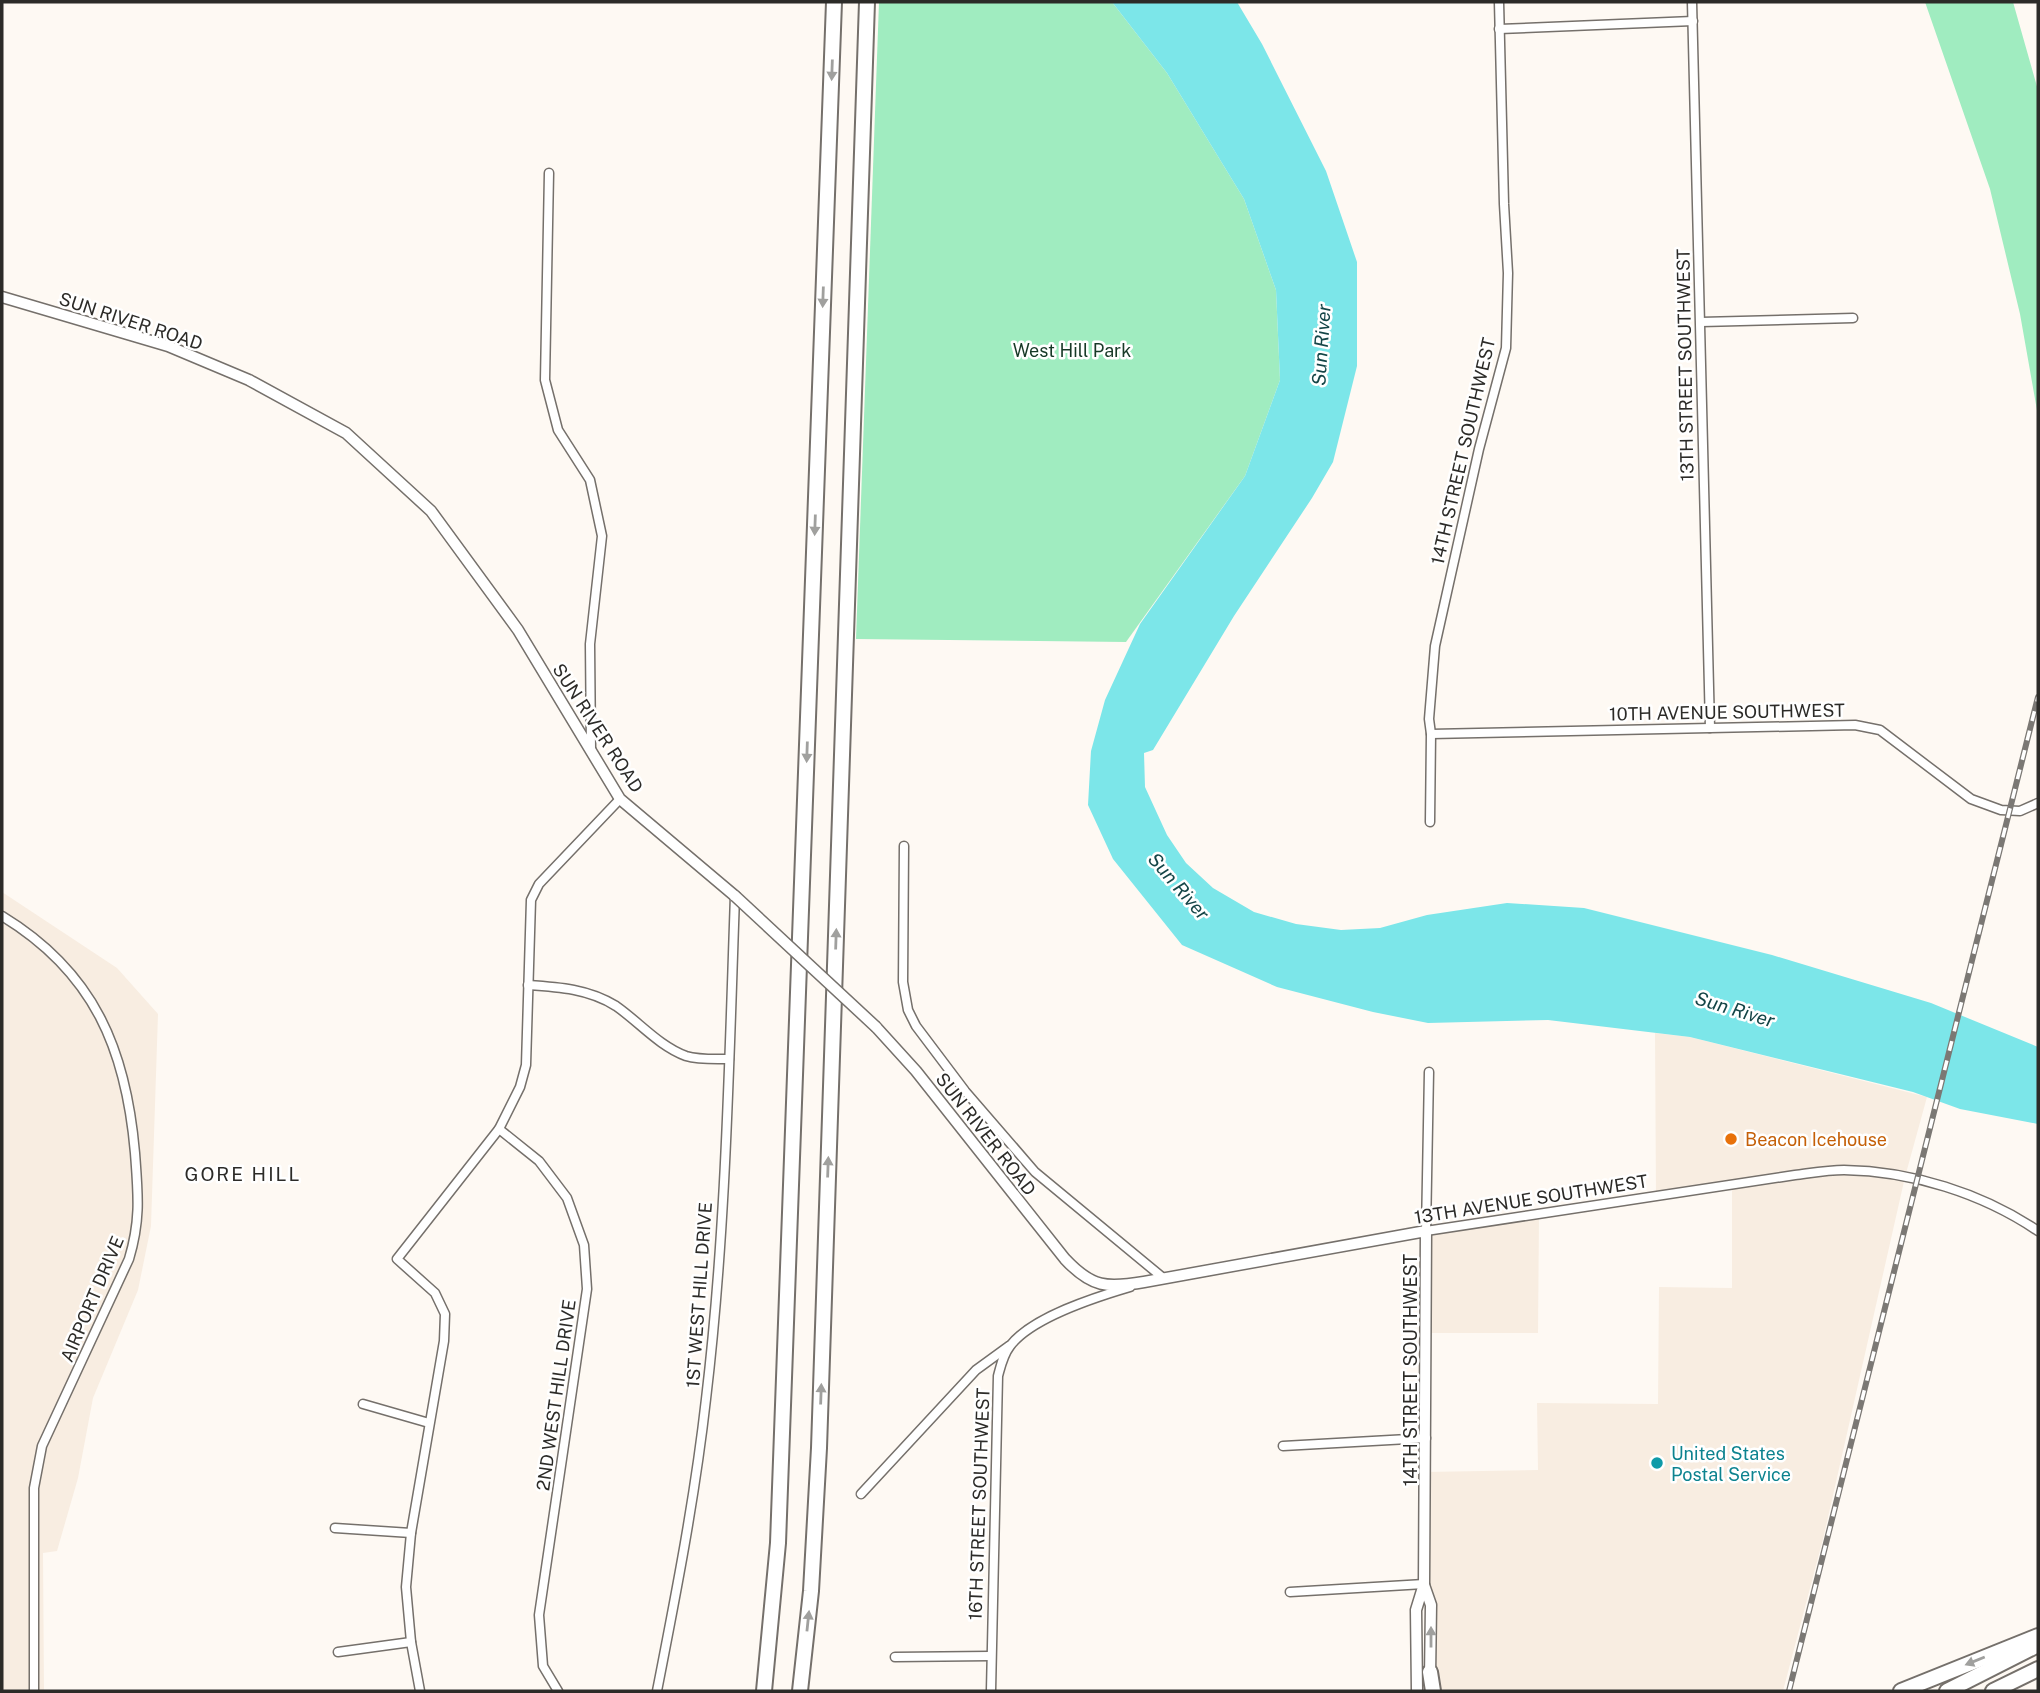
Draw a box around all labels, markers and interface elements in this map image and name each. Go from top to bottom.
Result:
one-way arrow [826,59,837,81]
street label: 13TH STREET SOUTHWEST [1672,248,1698,481]
one-way arrow [818,287,829,309]
street label: SUN RIVER ROAD [57,288,205,354]
water label: Sun River [1307,303,1335,387]
street label: 14TH STREET SOUTHWEST [1427,335,1499,567]
park label: West Hill Park [1013,340,1131,361]
one-way arrow [809,514,821,536]
street label: SUN RIVER ROAD [548,660,648,796]
street label: 10TH AVENUE SOUTHWEST [1609,699,1845,725]
one-way arrow [801,741,812,763]
water label: Sun River [1144,848,1215,925]
one-way arrow [830,928,841,950]
water label: Sun River [1693,987,1778,1032]
street label: SUN RIVER ROAD [932,1069,1040,1199]
place label: Beacon Icehouse [1745,1129,1887,1150]
marker: Beacon Icehouse [1723,1131,1739,1147]
one-way arrow [823,1156,834,1178]
district label: GORE HILL [184,1163,302,1185]
street label: 13TH AVENUE SOUTHWEST [1413,1170,1649,1228]
street label: 1ST WEST HILL DRIVE [682,1201,716,1389]
street label: AIRPORT DRIVE [56,1233,128,1365]
street label: 14TH STREET SOUTHWEST [1400,1254,1421,1486]
street label: 2ND WEST HILL DRIVE [532,1298,580,1492]
one-way arrow [815,1383,826,1405]
street label: 16TH STREET SOUTHWEST [964,1387,994,1621]
place label: United States Postal Service [1671,1443,1791,1485]
marker: United States Postal Service [1649,1455,1665,1471]
one-way arrow [802,1610,813,1632]
one-way arrow [1425,1626,1437,1648]
one-way arrow [1964,1656,1985,1667]

